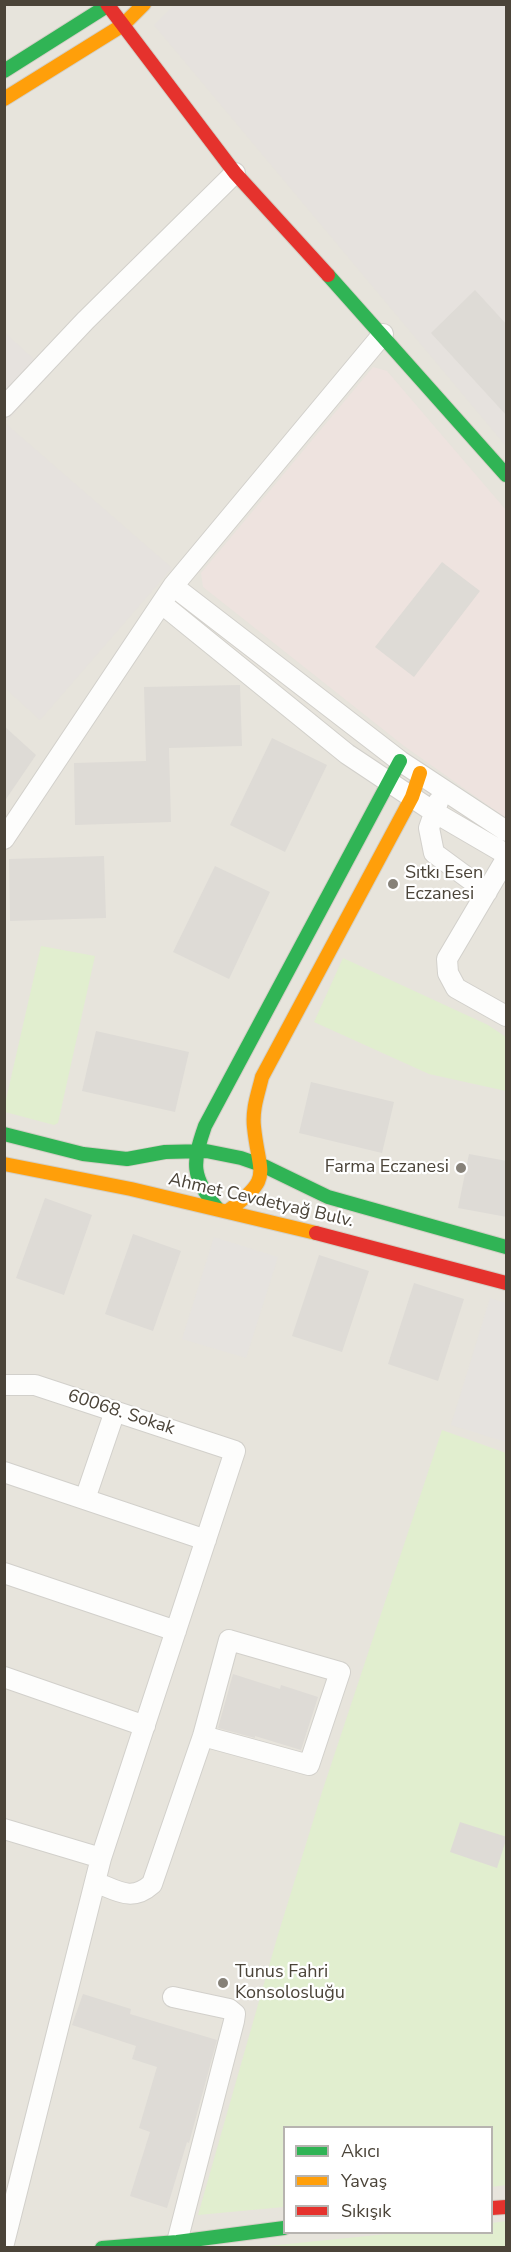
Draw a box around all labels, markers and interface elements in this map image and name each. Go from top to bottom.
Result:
place label: Sıtkı Esen Eczanesi [405,863,483,906]
marker: Sıtkı Esen Eczanesi [386,877,400,891]
place label: Farma Eczanesi [325,1157,449,1179]
marker: Farma Eczanesi [454,1161,468,1175]
street label: Ahmet Cevdetyağ Bulv. [166,1169,356,1233]
street label: 60068. Sokak [65,1386,177,1440]
place label: Tunus Fahri Konsolosluğu [235,1962,345,2004]
marker: Tunus Fahri Konsolosluğu [216,1976,230,1990]
legend [283,2126,493,2234]
text: Akıcı [341,2139,380,2163]
text: Yavaş [341,2169,387,2193]
text: Sıkışık [341,2199,391,2223]

